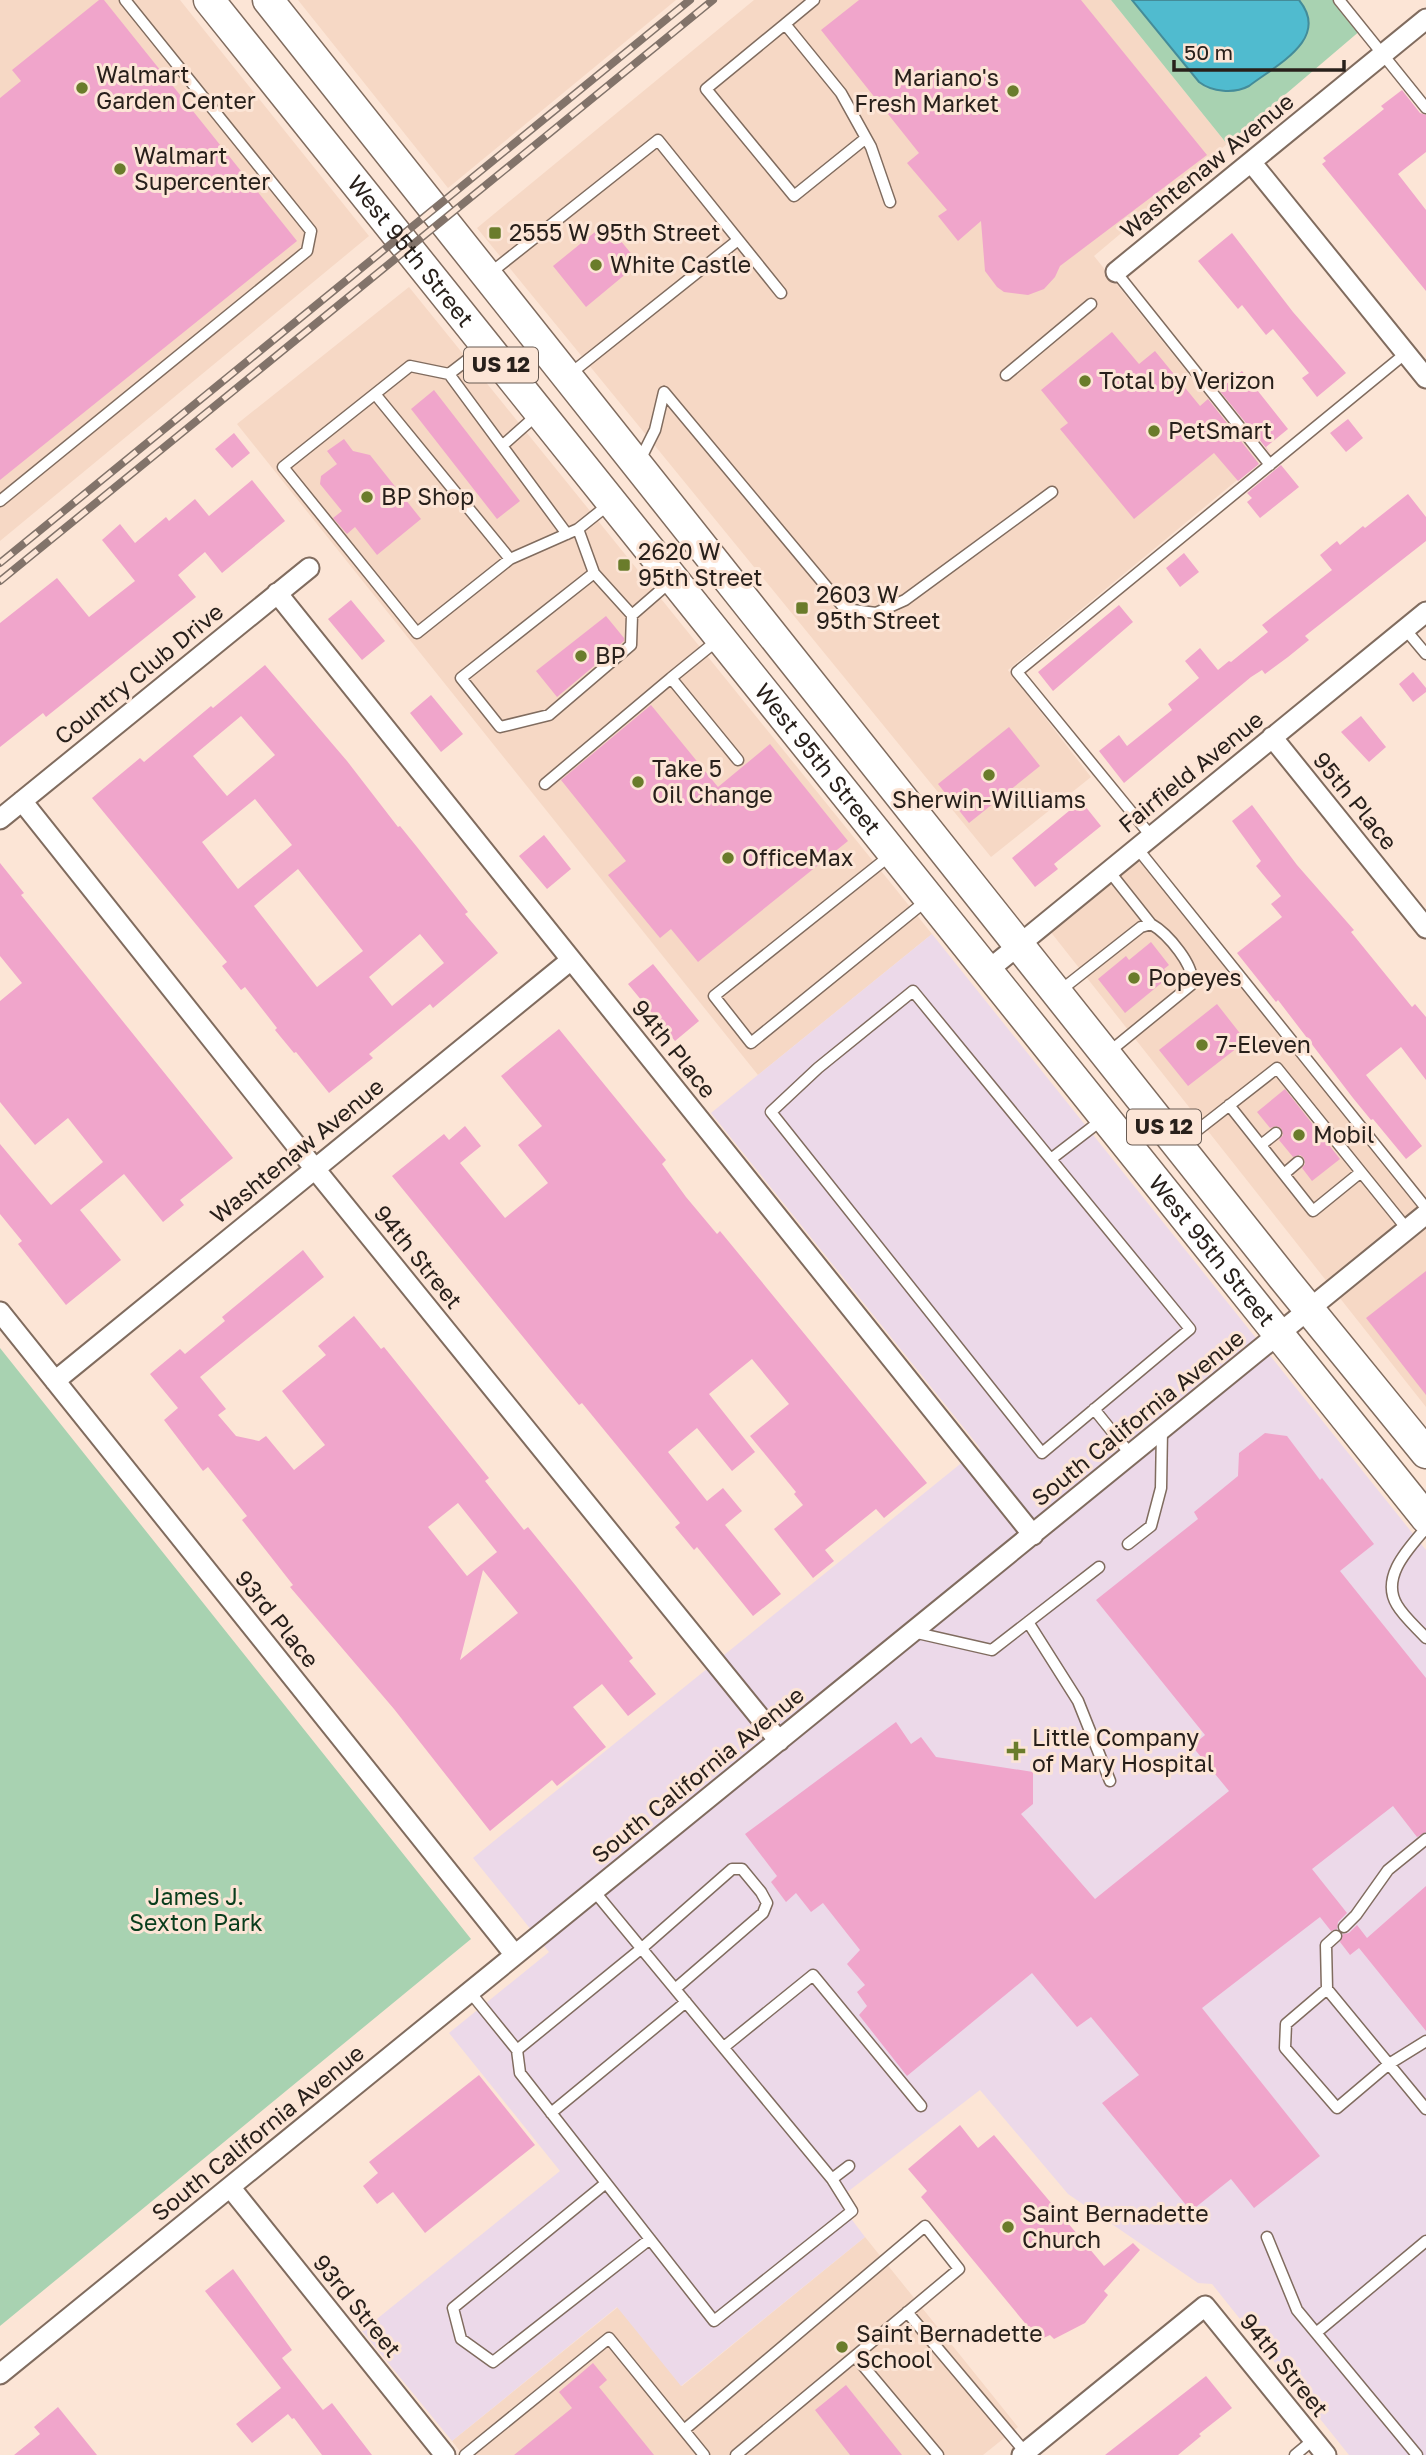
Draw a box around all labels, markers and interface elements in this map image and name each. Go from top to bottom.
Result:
scale bar [1174,28,1344,72]
text: 50 m [1184,39,1233,65]
place label: Walmart Garden Center [96,60,256,114]
place label: Mariano's Fresh Market [854,63,999,117]
marker: Walmart Garden Center [74,80,90,96]
marker: Mariano's Fresh Market [1005,83,1021,99]
street label: Washtenaw Avenue [1114,87,1299,244]
place label: Walmart Supercenter [134,141,270,195]
marker: Walmart Supercenter [112,161,128,177]
street label: West 95th Street [342,169,480,332]
place label: 2555 W 95th Street [509,218,720,246]
marker: 2555 W 95th Street [487,225,503,241]
place label: White Castle [610,250,751,278]
marker: White Castle [588,257,604,273]
road number: US 12 [464,348,538,382]
place label: Total by Verizon [1099,366,1275,394]
marker: Total by Verizon [1077,373,1093,389]
place label: PetSmart [1168,416,1272,444]
marker: PetSmart [1146,423,1162,439]
place label: BP Shop [381,482,474,510]
marker: BP Shop [359,489,375,505]
place label: 2620 W 95th Street [638,537,762,591]
marker: 2620 W 95th Street [616,557,632,573]
place label: 2603 W 95th Street [816,580,940,634]
street label: Country Club Drive [49,597,228,750]
marker: 2603 W 95th Street [794,600,810,616]
place label: BP [595,641,625,669]
marker: BP [573,648,589,664]
street label: West 95th Street [749,677,888,840]
street label: Fairfield Avenue [1112,704,1268,838]
street label: 95th Place [1308,746,1404,855]
place label: Take 5 Oil Change [652,754,773,808]
marker: Sherwin-Williams [981,767,997,783]
marker: Take 5 Oil Change [630,774,646,790]
place label: Sherwin-Williams [892,785,1086,813]
place label: OfficeMax [742,843,854,871]
marker: OfficeMax [720,850,736,866]
place label: Popeyes [1148,963,1242,991]
marker: Popeyes [1126,970,1142,986]
street label: 94th Place [627,994,723,1103]
place label: 7-Eleven [1216,1030,1311,1058]
marker: 7-Eleven [1194,1037,1210,1053]
street label: Washtenaw Avenue [204,1072,389,1229]
road number: US 12 [1127,1110,1201,1144]
place label: Mobil [1313,1120,1374,1148]
marker: Mobil [1291,1127,1307,1143]
street label: West 95th Street [1143,1169,1282,1331]
street label: 94th Street [369,1199,469,1314]
street label: South California Avenue [1026,1323,1249,1511]
street label: 93rd Place [230,1564,326,1673]
street label: South California Avenue [586,1680,809,1868]
place label: Little Company of Mary Hospital [1032,1723,1214,1777]
marker: Little Company of Mary Hospital [1006,1741,1026,1761]
park label: James J. Sexton Park [129,1882,263,1936]
street label: South California Avenue [146,2038,369,2226]
place label: Saint Bernadette Church [1022,2199,1209,2253]
marker: Saint Bernadette Church [1000,2219,1016,2235]
street label: 93rd Street [308,2248,408,2362]
street label: 94th Street [1235,2307,1335,2422]
place label: Saint Bernadette School [856,2319,1043,2373]
marker: Saint Bernadette School [834,2339,850,2355]

